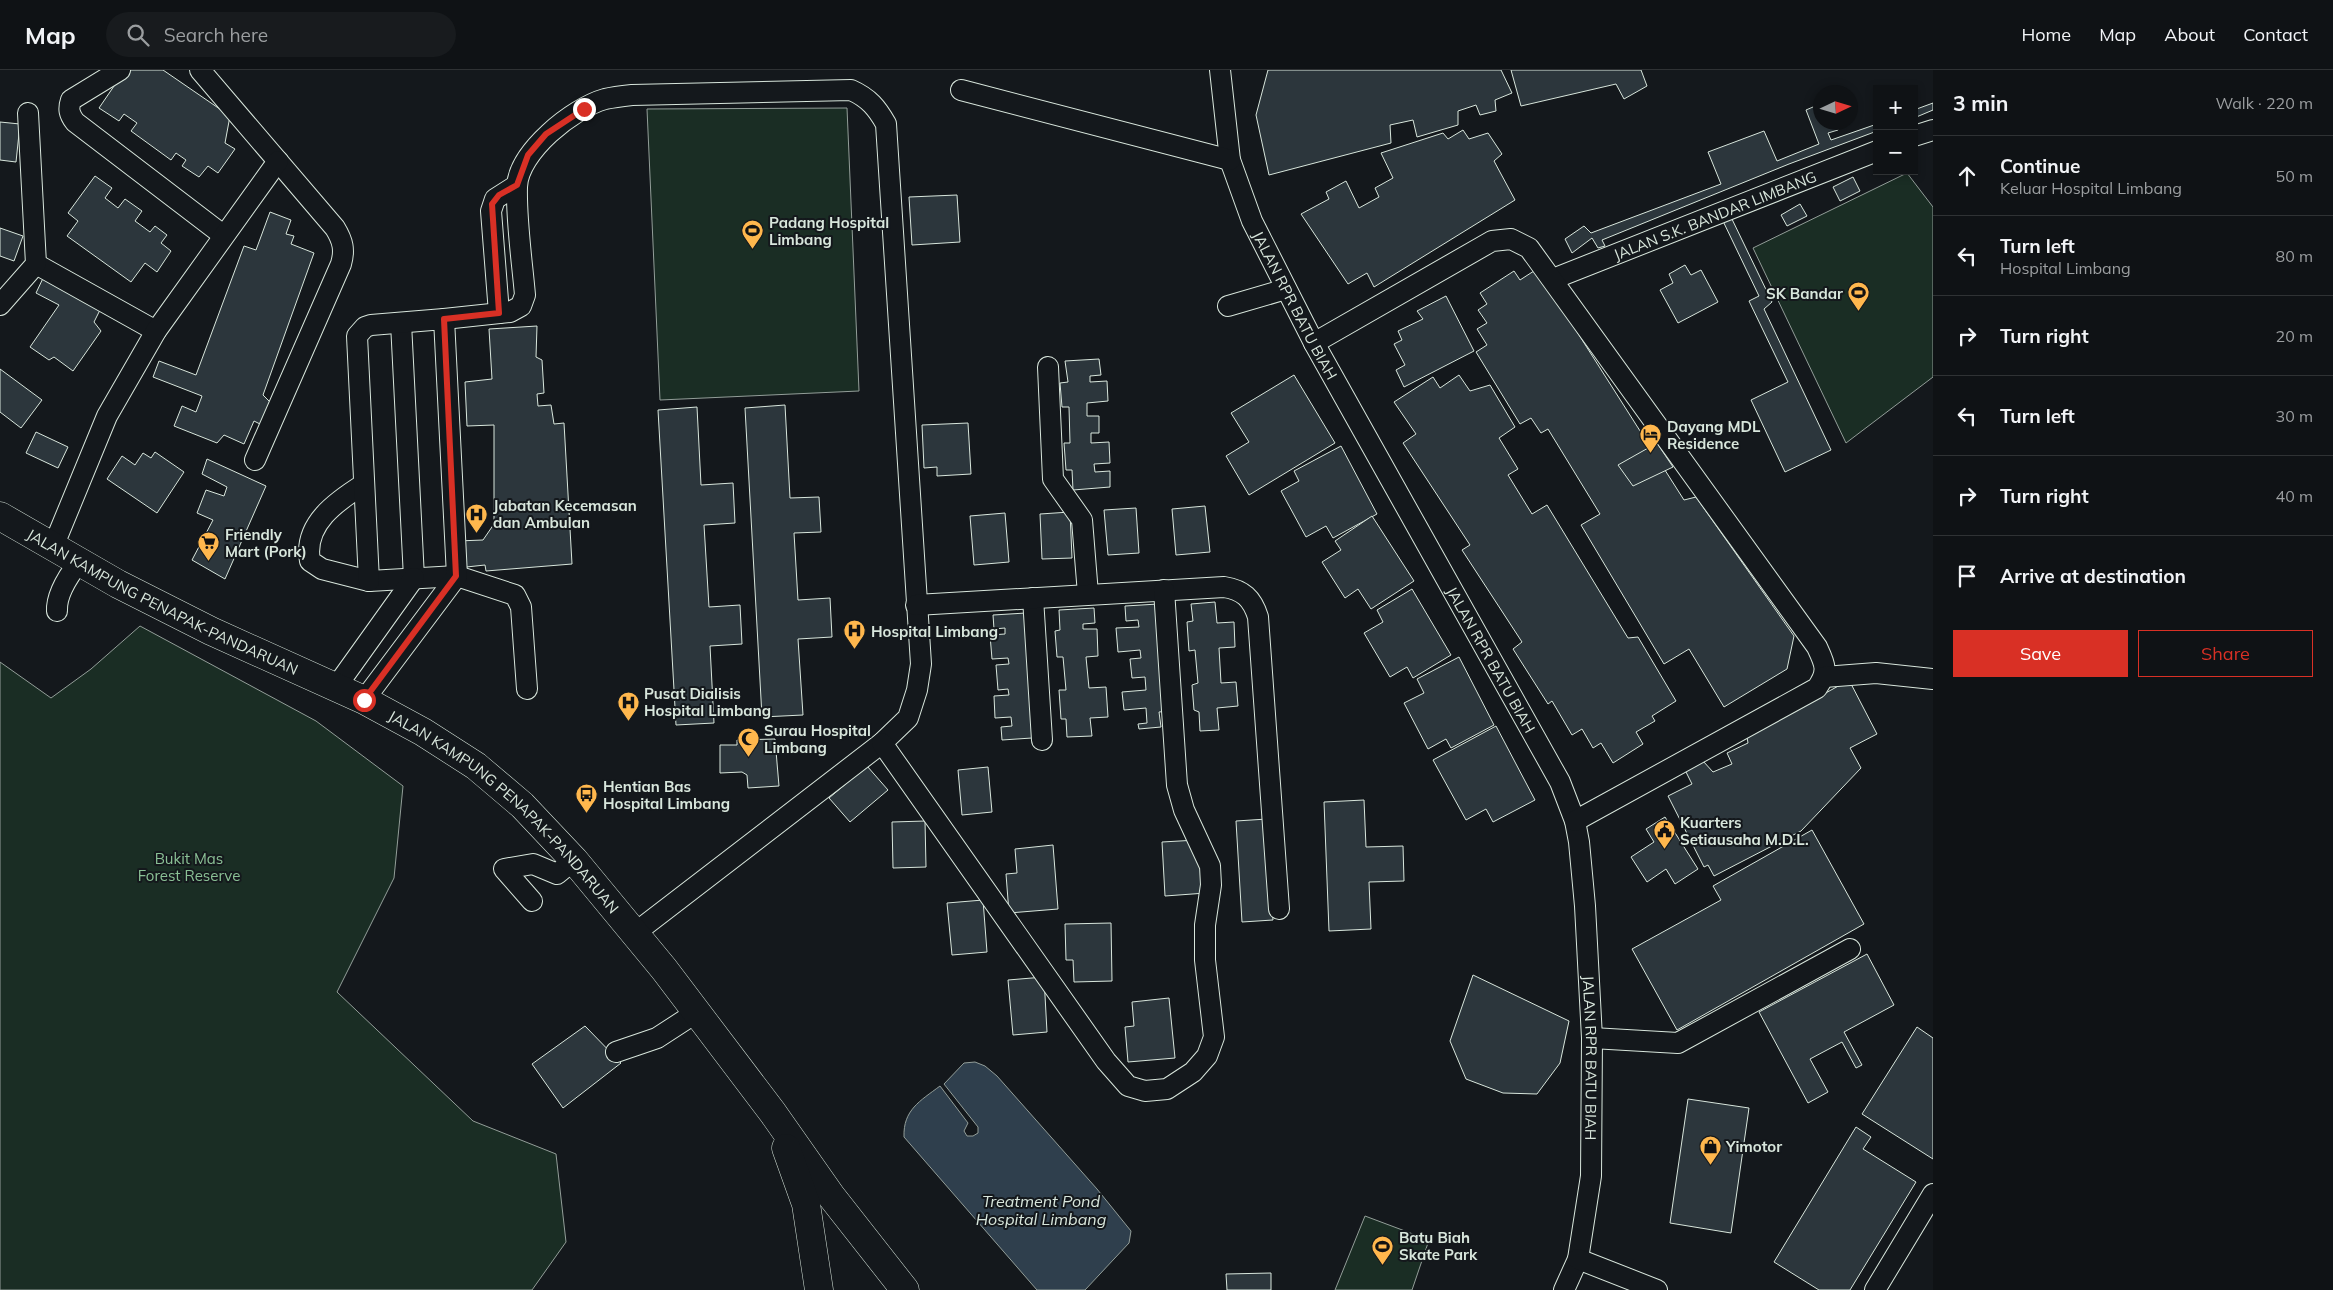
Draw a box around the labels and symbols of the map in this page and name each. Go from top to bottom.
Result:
north arrow [1813,85,1858,130]
route end [573,98,596,121]
street label: JALAN S.K. BANDAR LIMBANG [1611,166,1819,264]
place label: Padang Hospital Limbang [769,213,889,249]
sports icon: Padang Hospital Limbang [741,219,765,250]
street label: JALAN RPR BATU BIAH [1249,227,1342,383]
sports icon: SK Bandar [1847,281,1871,312]
place label: SK Bandar [1766,284,1843,303]
place label: Dayang MDL Residence [1667,417,1761,453]
hotel icon: Dayang MDL Residence [1639,423,1663,454]
place label: Jabatan Kecemasan dan Ambulan [493,496,637,532]
hospital icon: Jabatan Kecemasan dan Ambulan [465,502,489,533]
street label: JALAN KAMPUNG PENAPAK-PANDARUAN [24,524,301,679]
place label: Friendly Mart (Pork) [225,525,307,561]
supermarket icon: Friendly Mart (Pork) [197,531,221,562]
street label: JALAN RPR BATU BIAH [1443,583,1540,736]
hospital icon: Hospital Limbang [843,619,867,650]
place label: Hospital Limbang [871,622,998,641]
place label: Pusat Dialisis Hospital Limbang [644,684,771,720]
route start [353,689,376,712]
hospital icon: Pusat Dialisis Hospital Limbang [616,690,640,721]
street label: JALAN KAMPUNG PENAPAK-PANDARUAN [385,706,623,917]
place label: Surau Hospital Limbang [764,721,871,757]
mosque icon: Surau Hospital Limbang [736,727,760,758]
place label: Hentian Bas Hospital Limbang [603,777,730,813]
bus stop icon: Hentian Bas Hospital Limbang [575,783,599,814]
place label: Kuarters Setiausaha M.D.L. [1680,813,1809,849]
public building icon: Kuarters Setiausaha M.D.L. [1652,819,1676,850]
park label: Bukit Mas Forest Reserve [138,849,240,885]
street label: JALAN RPR BATU BIAH [1579,975,1602,1140]
shop icon: Yimotor [1698,1134,1722,1165]
place label: Yimotor [1725,1137,1782,1156]
water label: Treatment Pond Hospital Limbang [976,1191,1107,1229]
place label: Batu Biah Skate Park [1399,1228,1478,1264]
sports icon: Batu Biah Skate Park [1371,1234,1395,1265]

